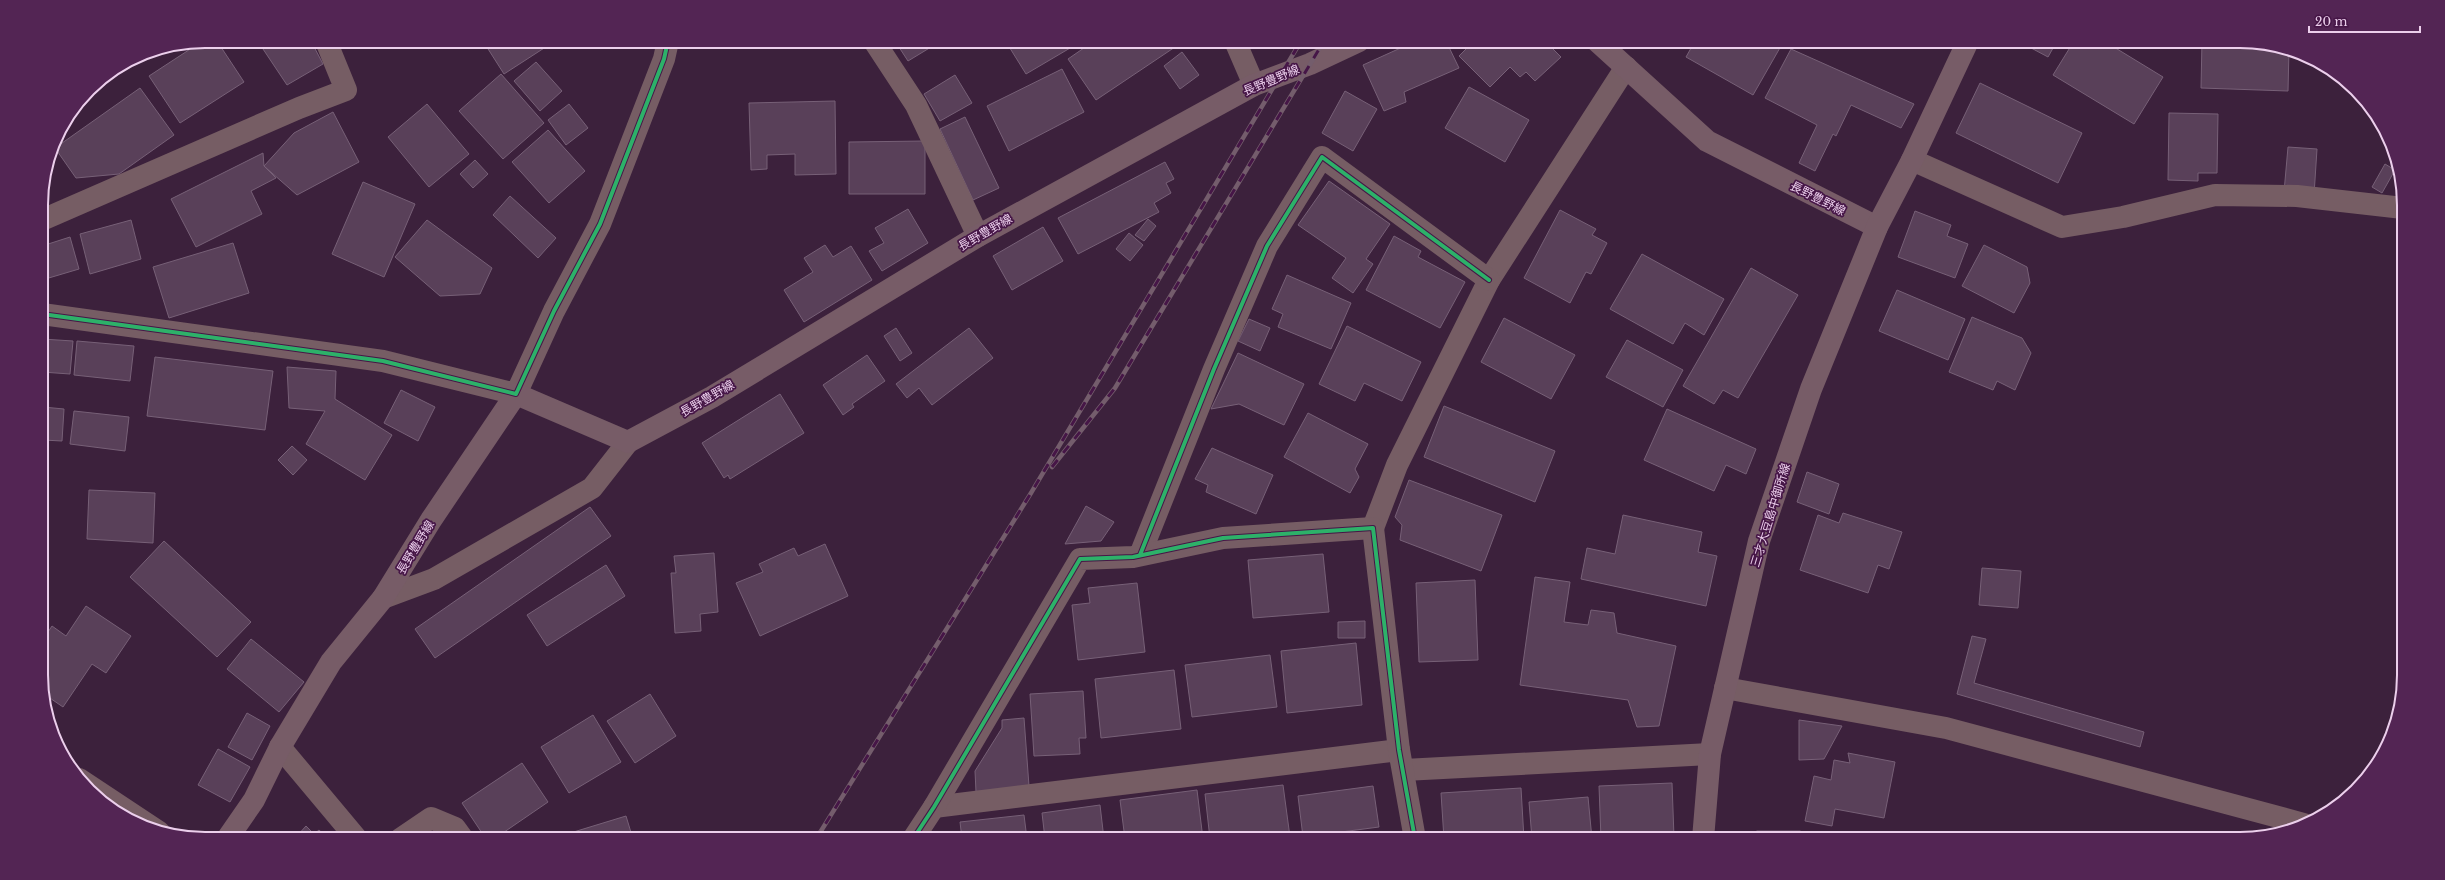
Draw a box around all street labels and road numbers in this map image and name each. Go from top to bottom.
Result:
street label: 長野豊野線 [1240,61,1302,99]
street label: 長野豊野線 [1788,178,1848,218]
street label: 長野豊野線 [955,211,1015,253]
street label: 長野豊野線 [677,377,737,419]
street label: 三才大豆島中御所線 [1747,461,1793,569]
street label: 長野豊野線 [393,517,437,577]

